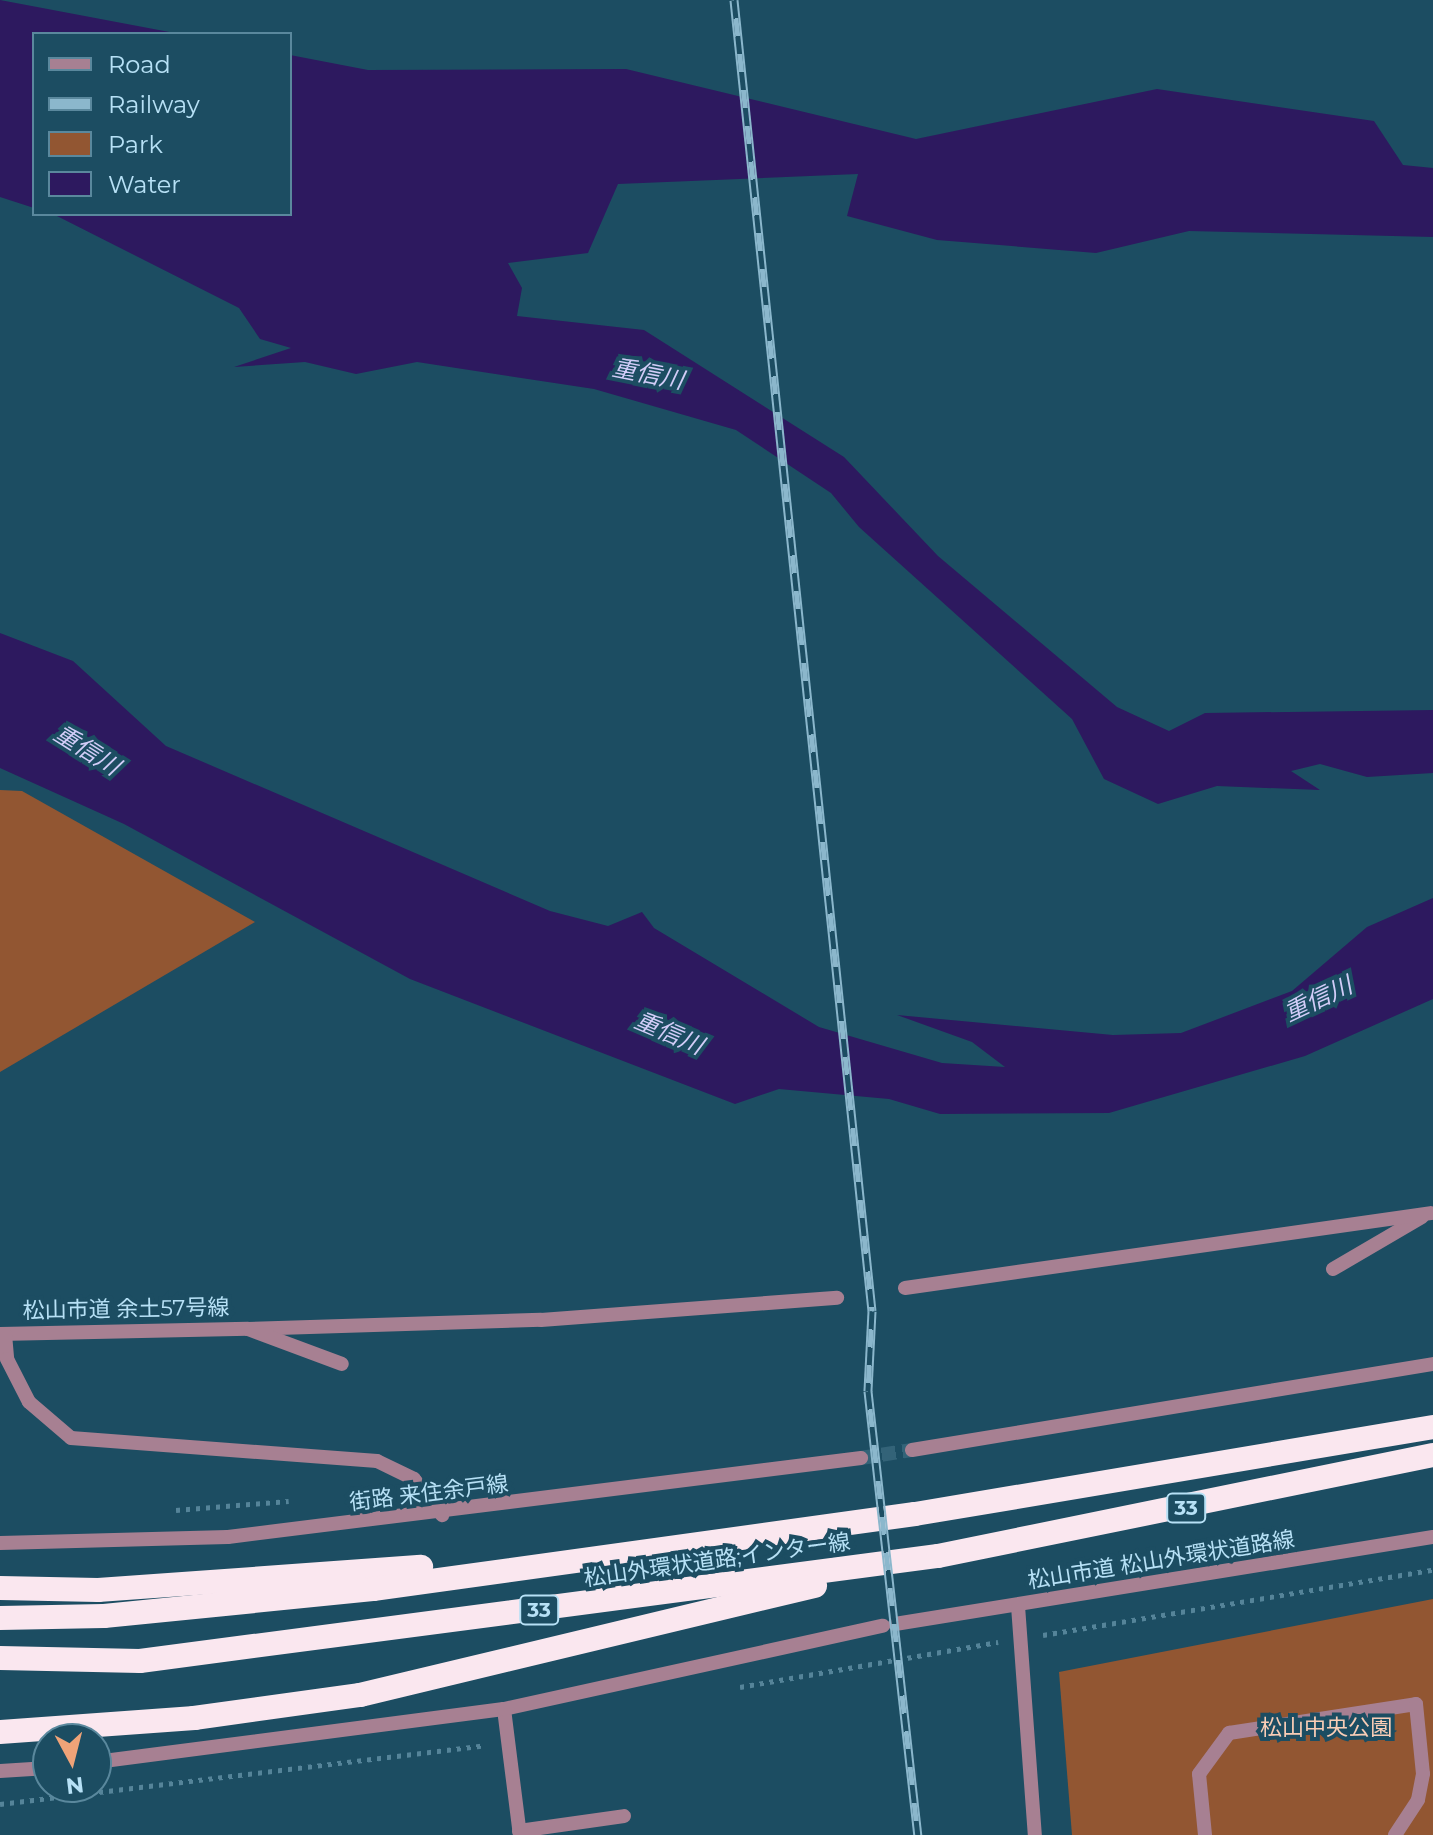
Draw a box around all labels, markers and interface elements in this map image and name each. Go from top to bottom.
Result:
legend [32,32,292,216]
text: Road [108,50,171,79]
text: Railway [108,90,200,119]
text: Park [108,130,163,159]
text: Water [108,170,181,199]
water label: 重信川 [610,353,686,395]
water label: 重信川 [49,719,125,781]
water label: 重信川 [1279,971,1357,1027]
water label: 重信川 [630,1006,708,1060]
street label: 松山市道 余土57号線 [22,1294,230,1324]
street label: 街路 来住余戸線 [348,1470,510,1516]
road number: 33 [1166,1492,1206,1524]
street label: 松山市道 松山外環状道路線 [1026,1526,1296,1594]
street label: 松山外環状道路;インター線 [582,1528,852,1592]
road number: 33 [519,1594,559,1626]
park label: 松山中央公園 [1260,1715,1392,1741]
north arrow [32,1723,112,1803]
text: N [64,1771,85,1800]

